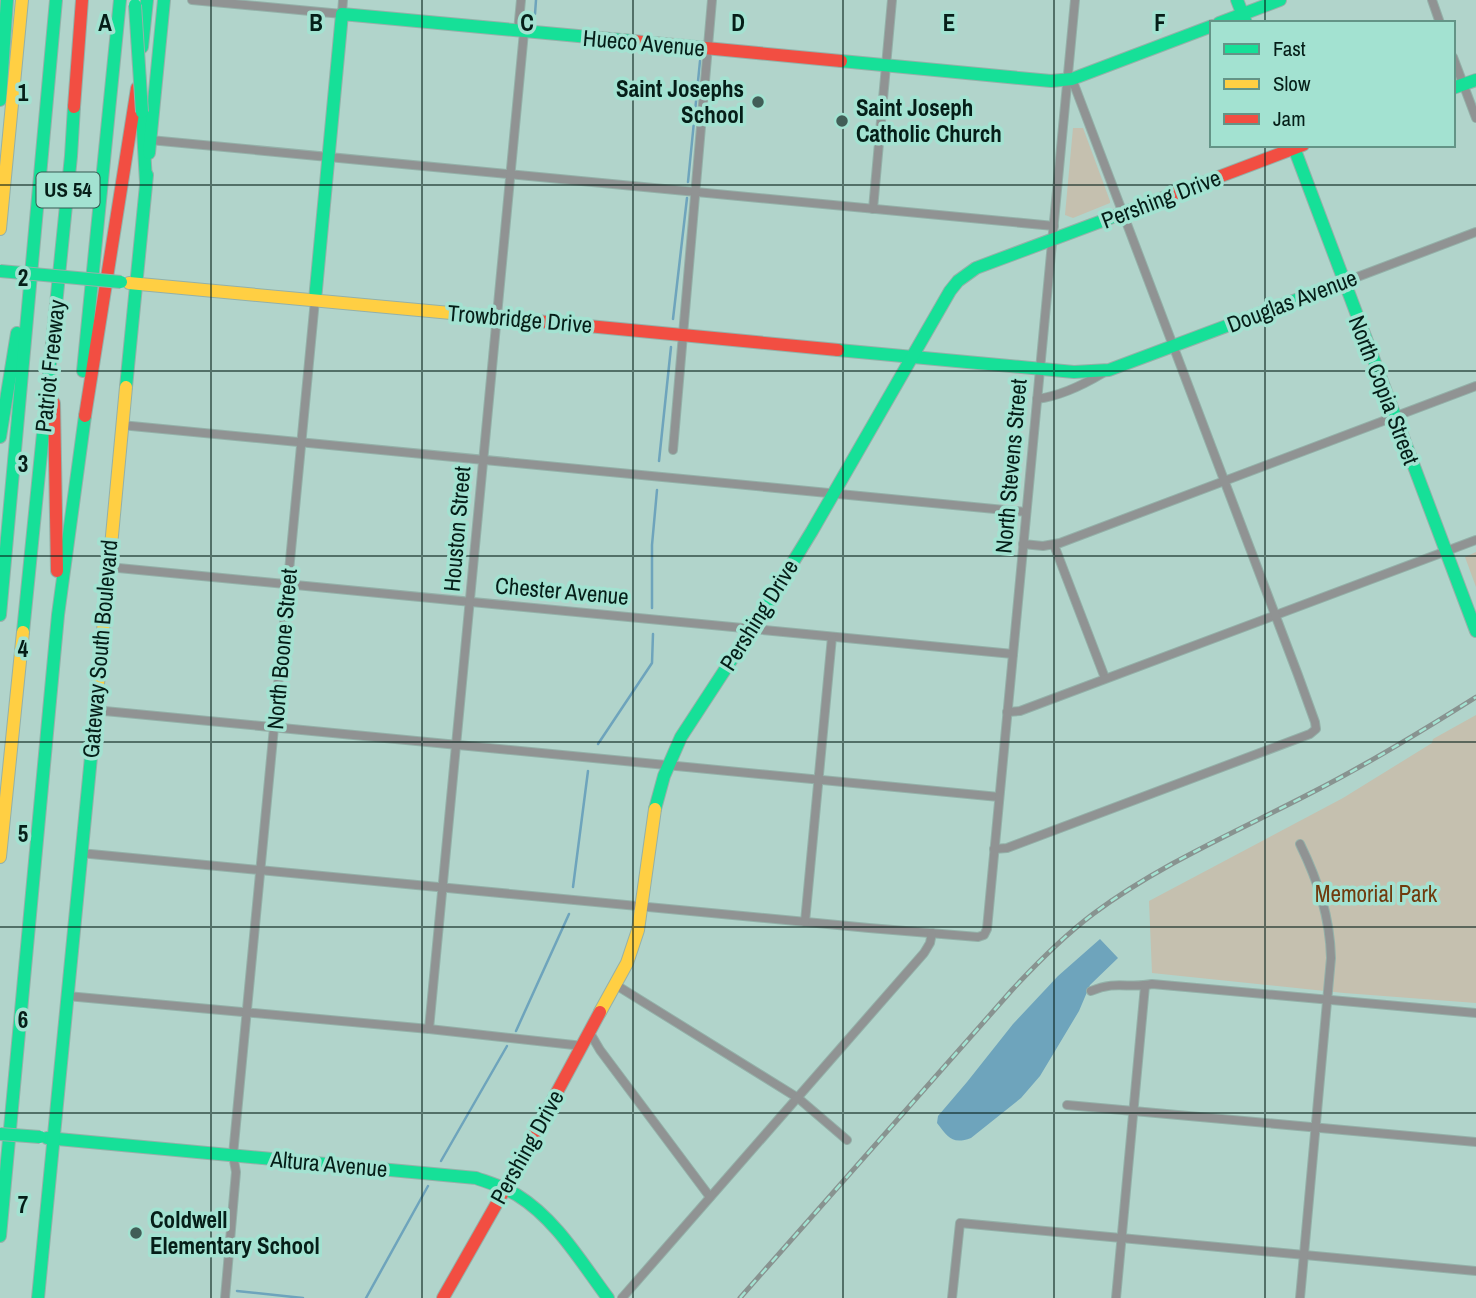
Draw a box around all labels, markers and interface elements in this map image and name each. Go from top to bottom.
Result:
text: A [98,7,112,38]
text: B [309,7,323,38]
text: C [520,7,534,38]
text: D [731,7,745,38]
text: E [943,7,955,38]
text: F [1154,7,1166,38]
legend [1210,21,1455,147]
street label: Hueco Avenue [582,22,706,63]
text: Fast [1273,34,1306,63]
text: Slow [1273,69,1311,98]
place label: Saint Josephs School [616,73,744,130]
text: 1 [18,77,29,108]
place label: Saint Joseph Catholic Church [856,92,1002,149]
marker: Saint Josephs School [750,94,766,110]
text: Jam [1273,104,1306,133]
marker: Saint Joseph Catholic Church [834,113,850,129]
street label: Pershing Drive [1097,162,1225,236]
road number: US 54 [36,172,100,208]
text: 2 [18,262,28,293]
street label: Douglas Avenue [1222,262,1361,340]
street label: Trowbridge Drive [446,297,594,340]
street label: Patriot Freeway [27,298,72,434]
street label: North Copia Street [1342,311,1427,469]
street label: North Stevens Street [987,377,1034,555]
text: 3 [18,448,28,479]
street label: Houston Street [436,465,477,593]
street label: Gateway South Boulevard [75,538,124,759]
street label: Pershing Drive [712,553,805,676]
street label: North Boone Street [259,567,304,731]
street label: Chester Avenue [494,569,630,612]
text: 4 [18,633,29,664]
text: 5 [18,818,28,849]
park label: Memorial Park [1315,878,1438,909]
text: 6 [18,1004,28,1035]
street label: Pershing Drive [483,1084,571,1209]
street label: Altura Avenue [268,1143,389,1184]
text: 7 [18,1189,28,1220]
place label: Coldwell Elementary School [150,1204,320,1261]
marker: Coldwell Elementary School [128,1225,144,1241]

